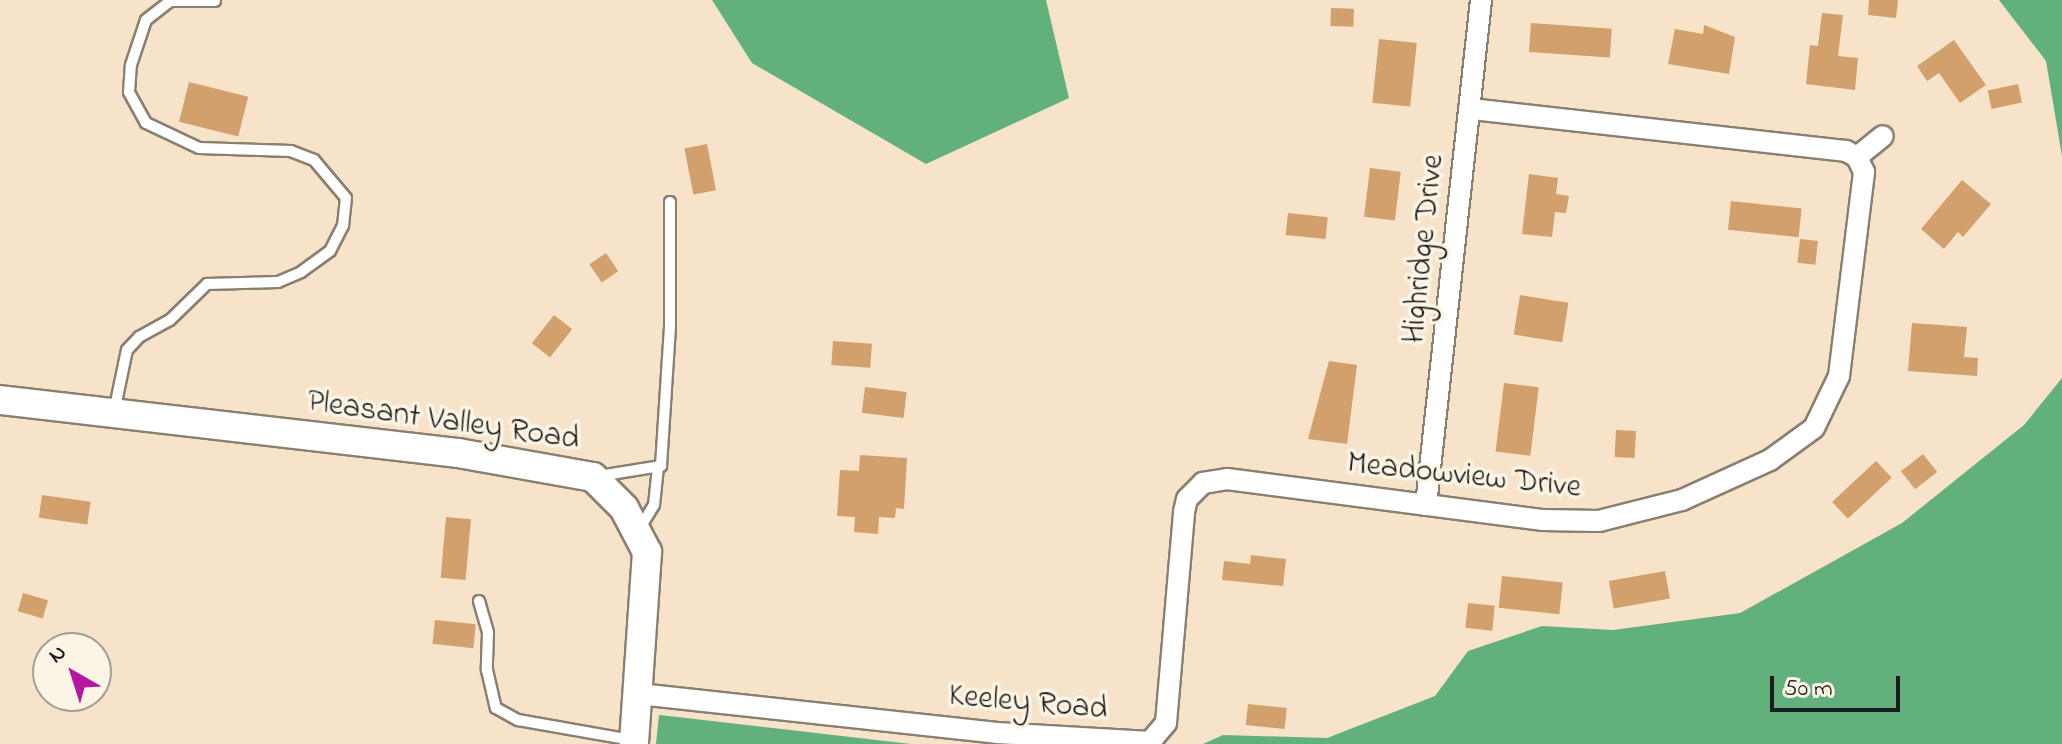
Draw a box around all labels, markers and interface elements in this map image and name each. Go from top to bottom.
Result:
street label: Highridge Drive [1396,153,1454,345]
street label: Pleasant Valley Road [304,384,582,460]
street label: Meadowview Drive [1345,446,1583,508]
north arrow [32,632,112,712]
text: N [42,638,74,672]
scale bar [1774,660,1904,710]
text: 50 m [1784,672,1833,707]
street label: Keeley Road [947,678,1109,730]

